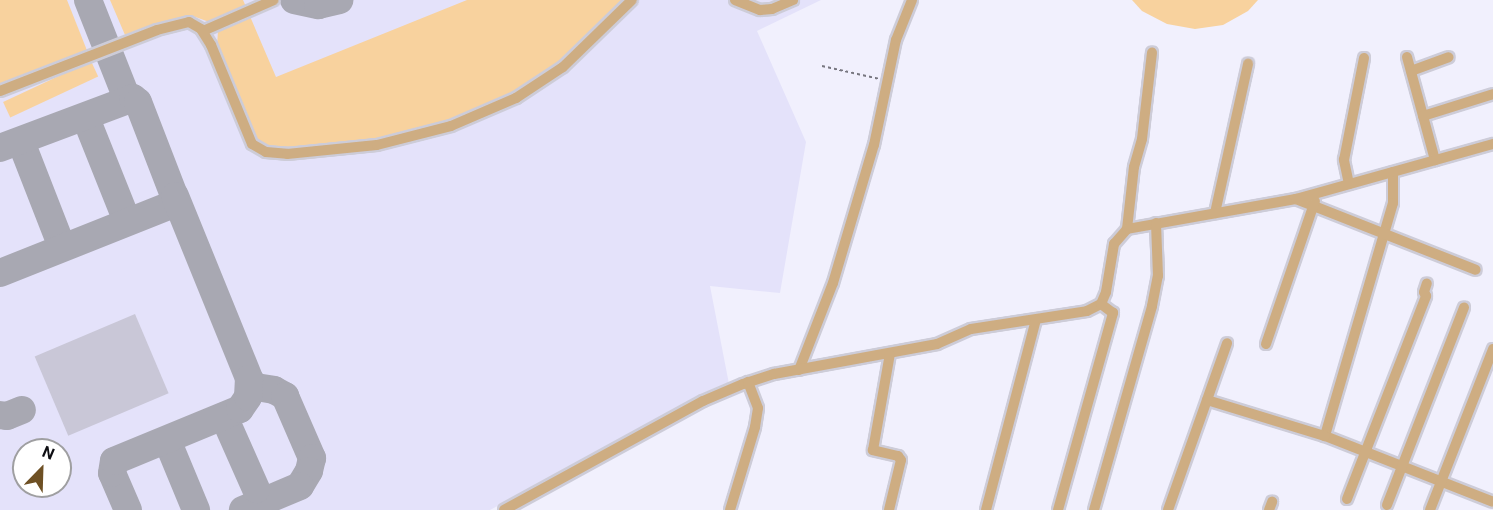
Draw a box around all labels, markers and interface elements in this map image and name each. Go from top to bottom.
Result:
north arrow [12,438,72,498]
text: N [40,442,57,464]

